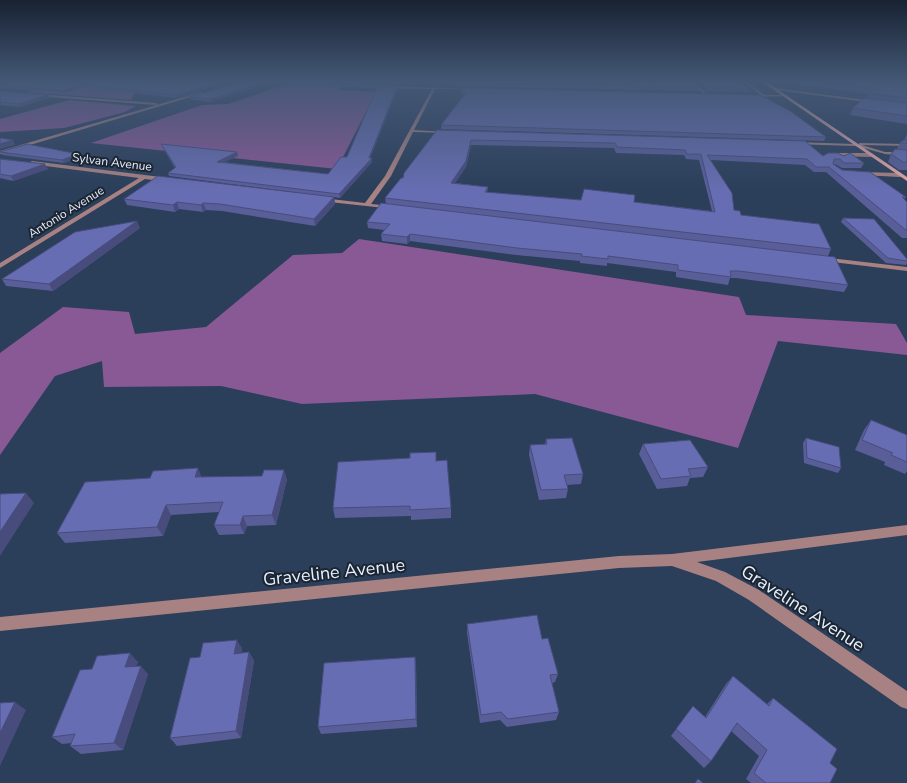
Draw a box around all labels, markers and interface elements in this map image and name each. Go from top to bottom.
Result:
street label: Sylvan Avenue [71,149,153,175]
street label: Antonio Avenue [25,182,107,242]
street label: Graveline Avenue [262,553,406,591]
street label: Graveline Avenue [737,559,869,657]

